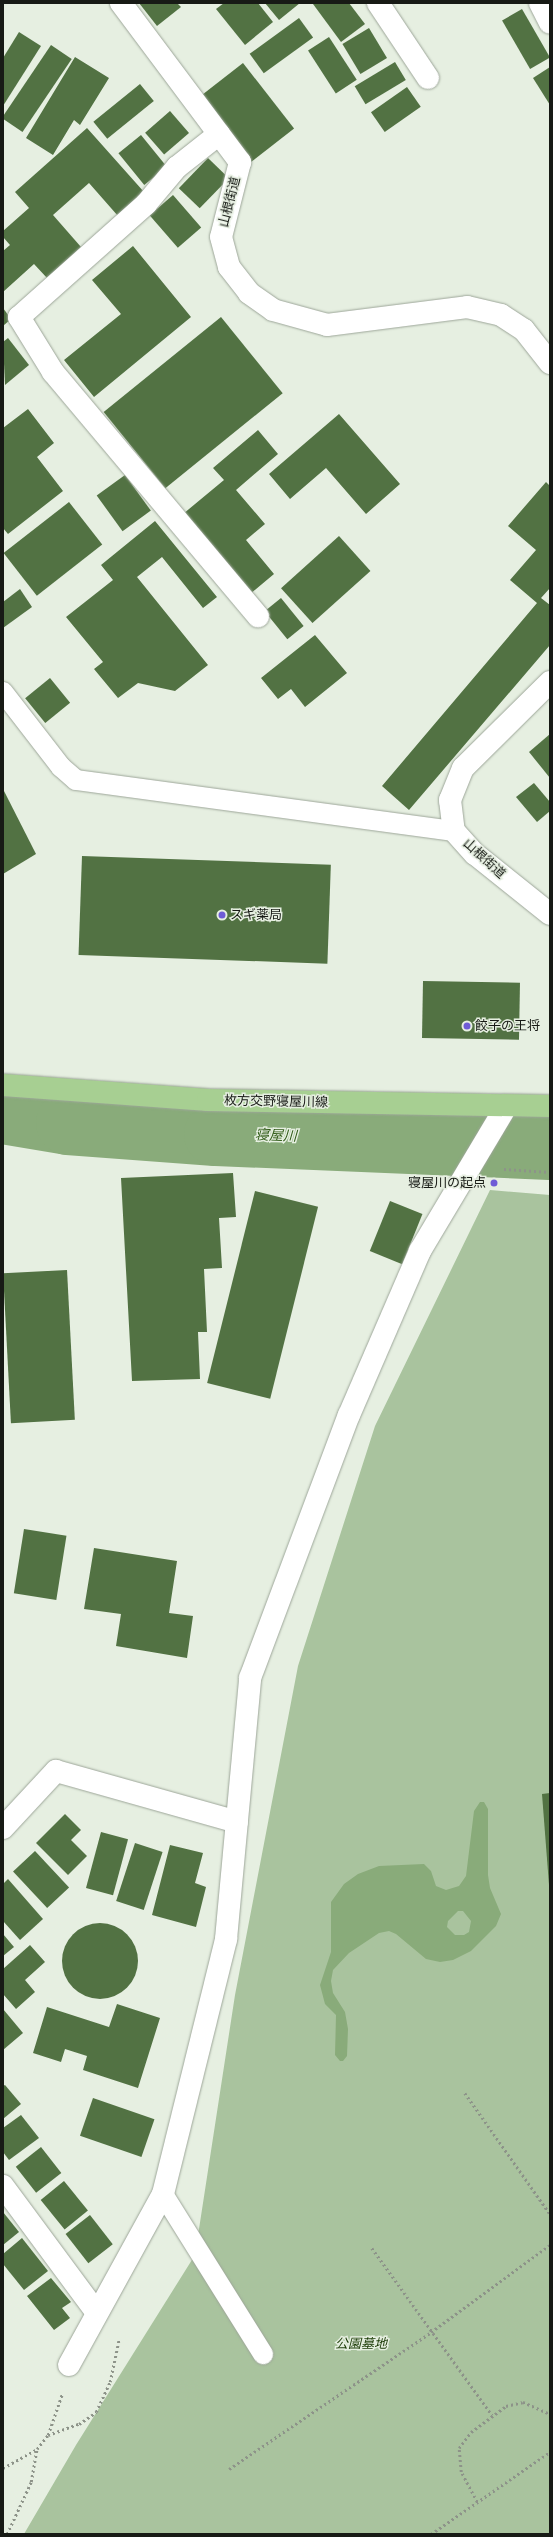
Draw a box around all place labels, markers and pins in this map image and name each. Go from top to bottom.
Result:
place label: スギ薬局 [230,907,282,923]
marker: スギ薬局 [217,910,227,920]
place label: 餃子の王将 [475,1018,540,1034]
marker: 餃子の王将 [462,1021,472,1031]
place label: 寝屋川の起点 [408,1175,486,1191]
marker: 寝屋川の起点 [489,1178,499,1188]

